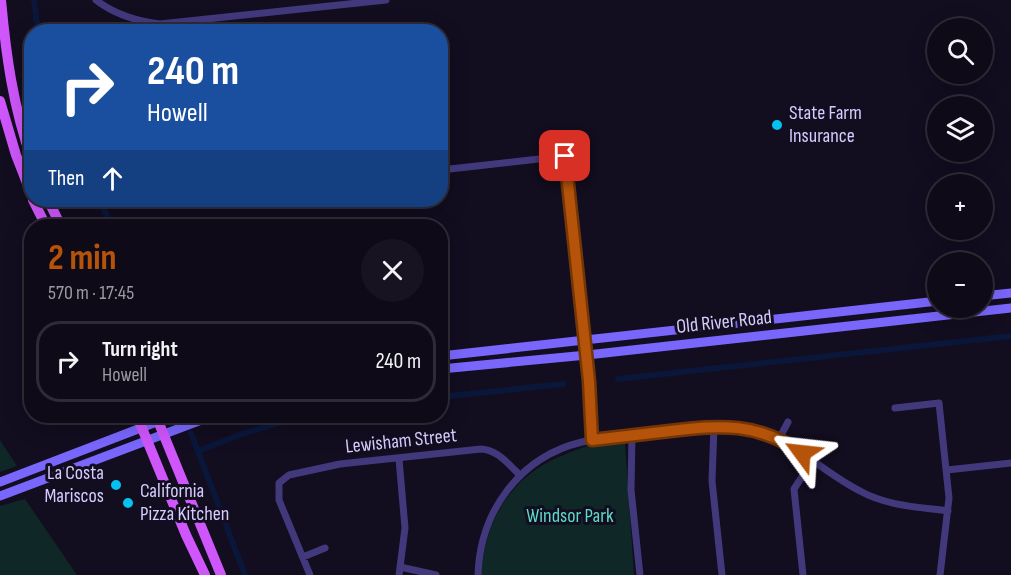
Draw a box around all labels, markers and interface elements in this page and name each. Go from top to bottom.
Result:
map controls [927,18,993,318]
button: search [927,18,993,84]
text: 240 m [147,46,239,97]
icon: right [48,48,126,126]
button: layers [927,96,993,162]
text: Howell [147,97,208,129]
place label: State Farm Insurance [789,101,862,148]
marker: State Farm Insurance [770,118,784,132]
pin [539,130,590,181]
icon: arrive [548,139,581,172]
icon: ahead [96,162,129,195]
text: Then [48,165,84,192]
button: + [927,174,993,240]
text: 2 min [48,237,117,280]
button: close [361,239,424,302]
button: − [927,252,993,318]
text: 570 m · 17:45 [48,281,134,305]
street label: Old River Road [675,305,773,339]
text: Turn right [102,336,178,363]
icon: right [51,345,84,378]
text: 240 m [375,348,421,375]
text: Howell [102,363,147,387]
position arrow [770,421,834,485]
street label: Lewisham Street [344,423,458,459]
place label: La Costa Mariscos [44,461,104,508]
marker: La Costa Mariscos [109,478,123,492]
place label: California Pizza Kitchen [140,479,229,526]
marker: California Pizza Kitchen [121,496,135,510]
park label: Windsor Park [526,504,614,528]

